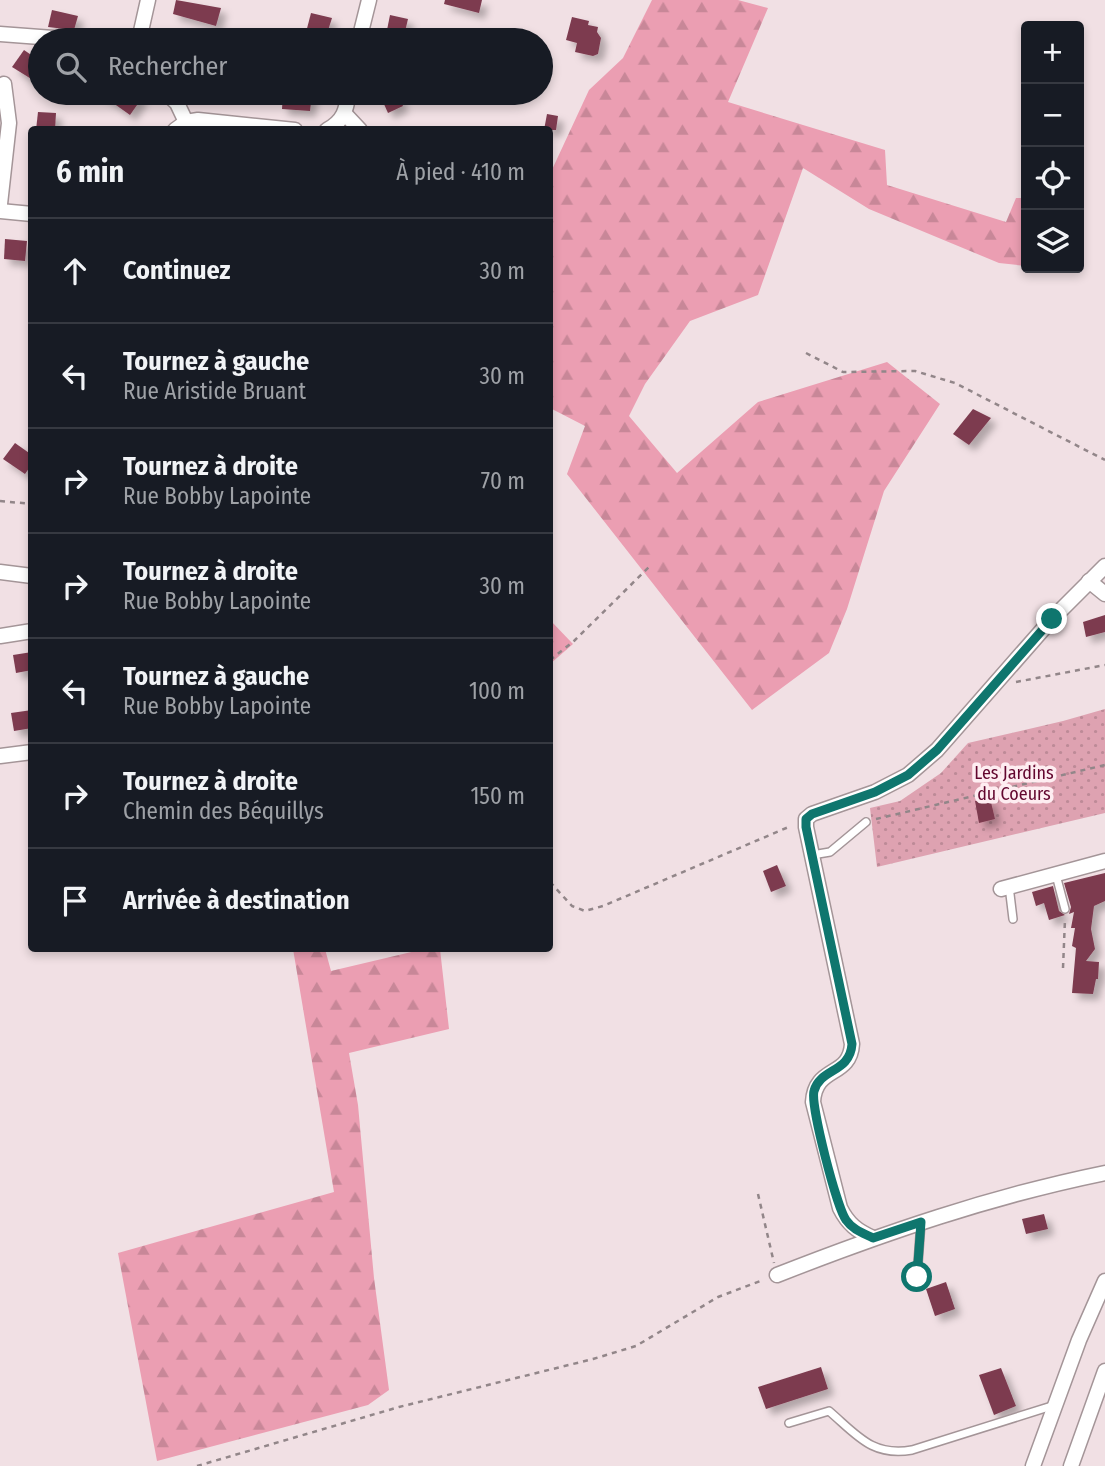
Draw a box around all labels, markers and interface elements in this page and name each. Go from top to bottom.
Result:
map controls [1021,21,1084,273]
button: + [1021,21,1084,84]
search box [28,28,553,105]
icon: search [52,48,90,86]
text: Rechercher [108,51,227,82]
button: − [1021,84,1084,147]
button: locate [1021,147,1084,210]
text: 6 min [56,154,124,190]
text: À pied · 410 m [396,158,525,186]
button: layers [1021,210,1084,273]
icon: ahead [56,252,94,290]
text: Continuez [123,255,230,286]
text: 30 m [480,257,525,285]
text: Tournez à gauche [123,346,309,377]
icon: left [56,357,94,395]
text: 30 m [480,362,525,390]
text: Rue Aristide Bruant [123,377,306,405]
text: Tournez à droite [123,451,298,482]
icon: right [56,462,94,500]
text: 70 m [481,467,525,495]
text: Rue Bobby Lapointe [123,482,311,510]
text: Tournez à droite [123,556,298,587]
icon: right [56,567,94,605]
text: 30 m [480,572,525,600]
text: Rue Bobby Lapointe [123,587,311,615]
route end [1036,603,1067,634]
text: Tournez à gauche [123,661,309,692]
icon: left [56,672,94,710]
text: 100 m [469,677,525,705]
text: Rue Bobby Lapointe [123,692,311,720]
park label: Les Jardins du Coeurs [974,762,1054,805]
text: Tournez à droite [123,766,298,797]
icon: right [56,777,94,815]
text: 150 m [470,782,525,810]
text: Chemin des Béquillys [123,797,324,825]
icon: arrive [56,882,94,920]
text: Arrivée à destination [123,885,350,916]
route start [901,1261,932,1292]

